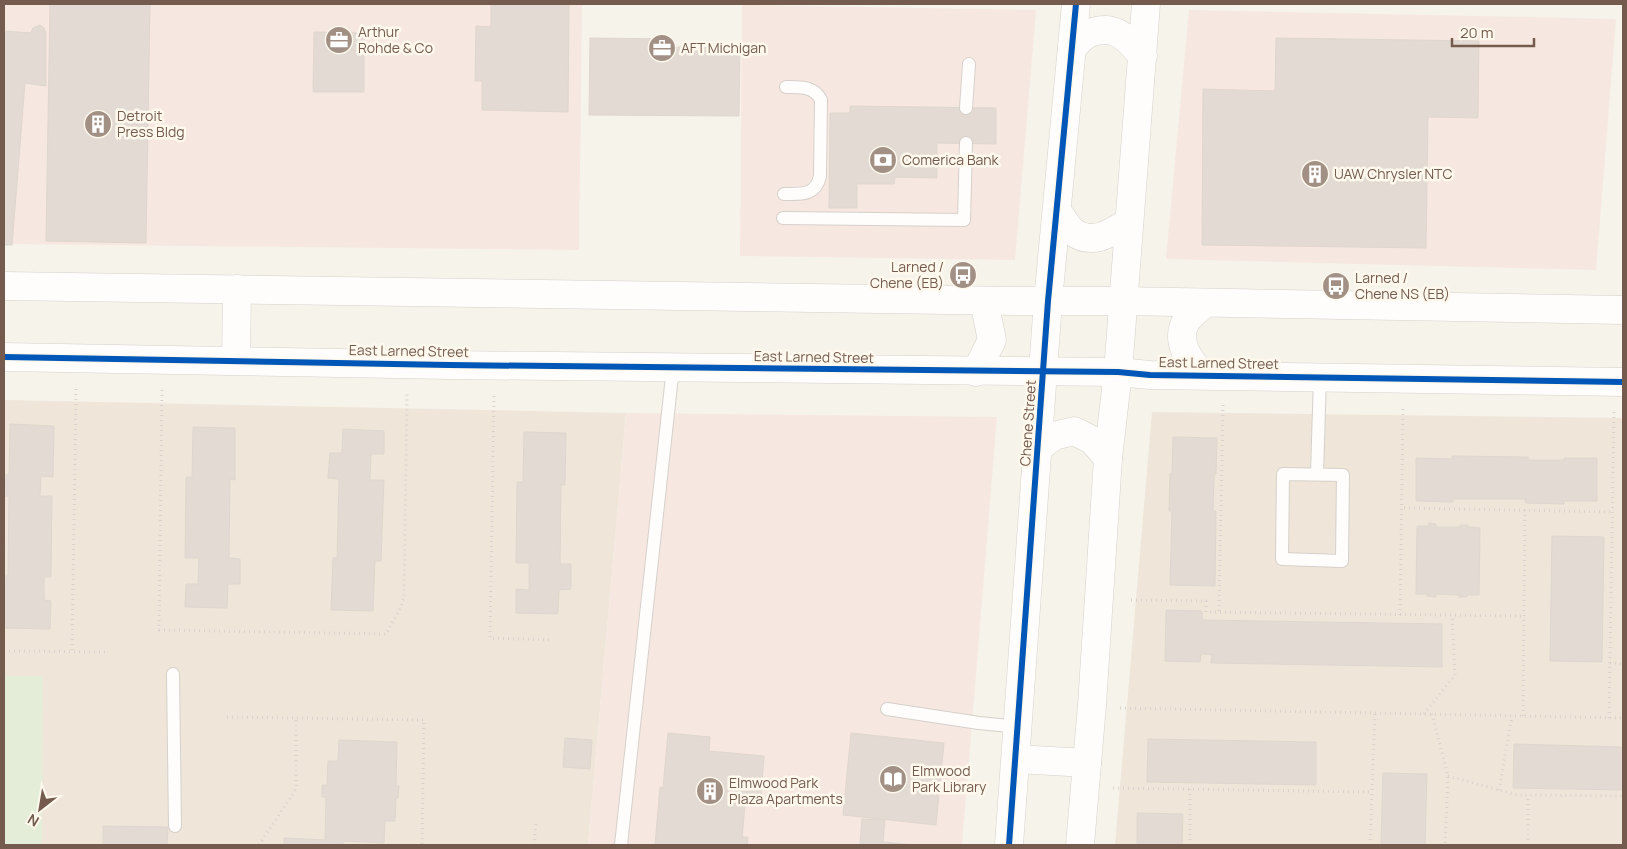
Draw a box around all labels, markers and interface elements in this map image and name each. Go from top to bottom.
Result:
scale bar [1452,15,1534,47]
place label: Arthur Rohde & Co [358,22,433,57]
text: 20 m [1460,22,1493,43]
office icon: Arthur Rohde & Co [324,25,354,55]
office icon: AFT Michigan [647,33,677,63]
place label: AFT Michigan [681,38,766,57]
place label: Detroit Press Bldg [117,106,184,141]
building icon: Detroit Press Bldg [83,109,113,139]
bank icon: Comerica Bank [868,145,898,175]
place label: Comerica Bank [902,150,1000,169]
building icon: UAW Chrysler NTC [1300,159,1330,189]
place label: UAW Chrysler NTC [1334,164,1452,183]
place label: Larned / Chene (EB) [870,257,944,292]
bus stop icon: Larned / Chene (EB) [948,260,978,290]
place label: Larned / Chene NS (EB) [1355,268,1450,303]
bus stop icon: Larned / Chene NS (EB) [1321,271,1351,301]
street label: East Larned Street [349,340,470,361]
street label: East Larned Street [754,346,875,367]
street label: East Larned Street [1159,352,1280,373]
street label: Chene Street [1015,379,1040,467]
place label: Elmwood Park Library [912,761,987,796]
library icon: Elmwood Park Library [878,764,908,794]
place label: Elmwood Park Plaza Apartments [729,773,843,808]
building icon: Elmwood Park Plaza Apartments [695,776,725,806]
north arrow [15,784,65,834]
text: N [24,810,42,831]

